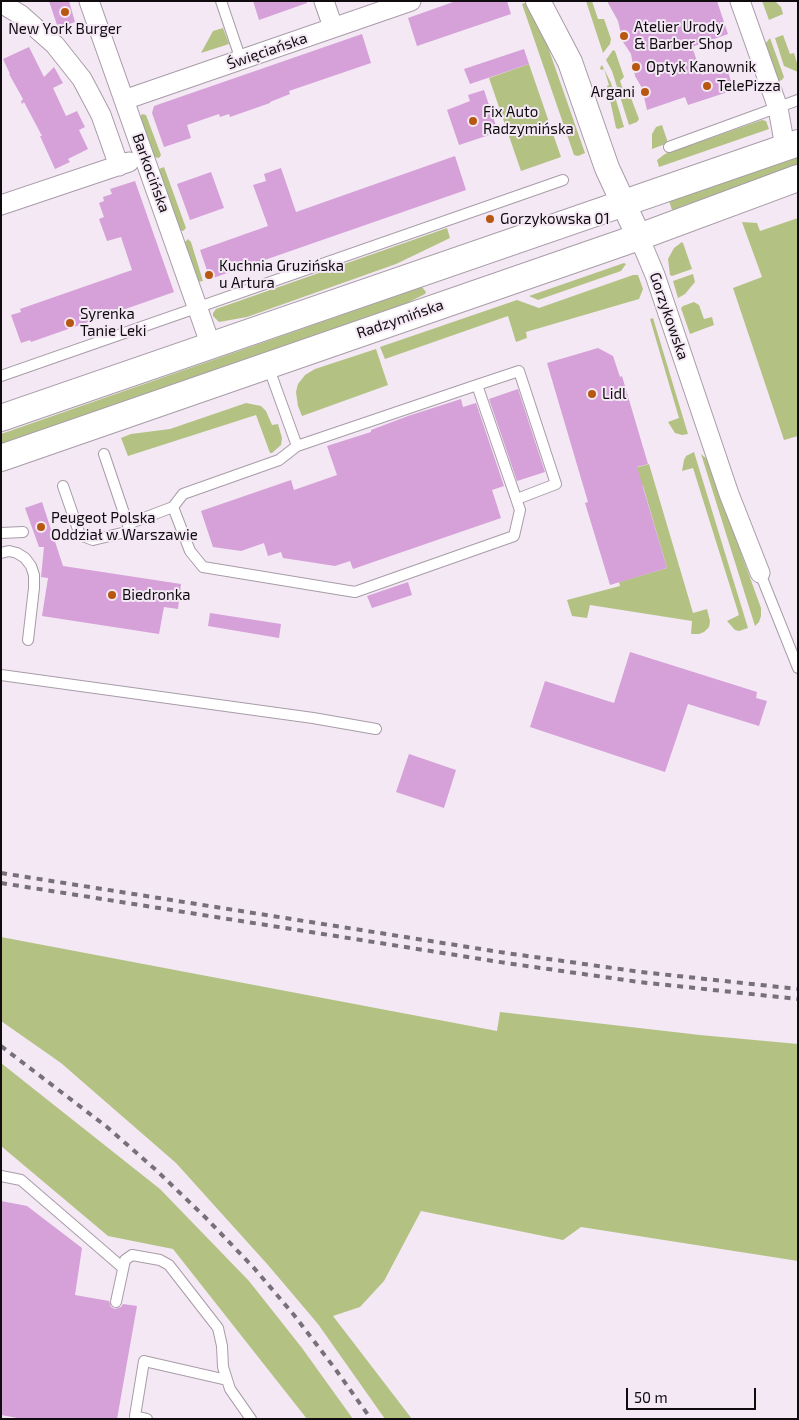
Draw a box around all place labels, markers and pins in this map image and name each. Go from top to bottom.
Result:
marker: New York Burger [59,6,71,18]
place label: Atelier Urody & Barber Shop [634,18,733,53]
place label: New York Burger [8,20,122,38]
marker: Atelier Urody & Barber Shop [618,30,630,42]
place label: Optyk Kanownik [646,58,756,76]
marker: Optyk Kanownik [630,61,642,73]
place label: TelePizza [717,77,781,95]
marker: TelePizza [701,80,713,92]
place label: Argani [591,83,635,101]
marker: Argani [639,86,651,98]
place label: Fix Auto Radzymińska [483,103,574,138]
marker: Fix Auto Radzymińska [467,115,479,127]
place label: Gorzykowska 01 [500,210,610,228]
marker: Gorzykowska 01 [484,213,496,225]
place label: Kuchnia Gruzińska u Artura [219,257,344,292]
marker: Kuchnia Gruzińska u Artura [203,269,215,281]
place label: Syrenka Tanie Leki [80,305,146,340]
marker: Syrenka Tanie Leki [64,317,76,329]
place label: Lidl [602,385,626,403]
marker: Lidl [586,388,598,400]
place label: Peugeot Polska Oddział w Warszawie [51,509,198,544]
marker: Peugeot Polska Oddział w Warszawie [35,521,47,533]
place label: Biedronka [122,586,191,604]
marker: Biedronka [106,589,118,601]

